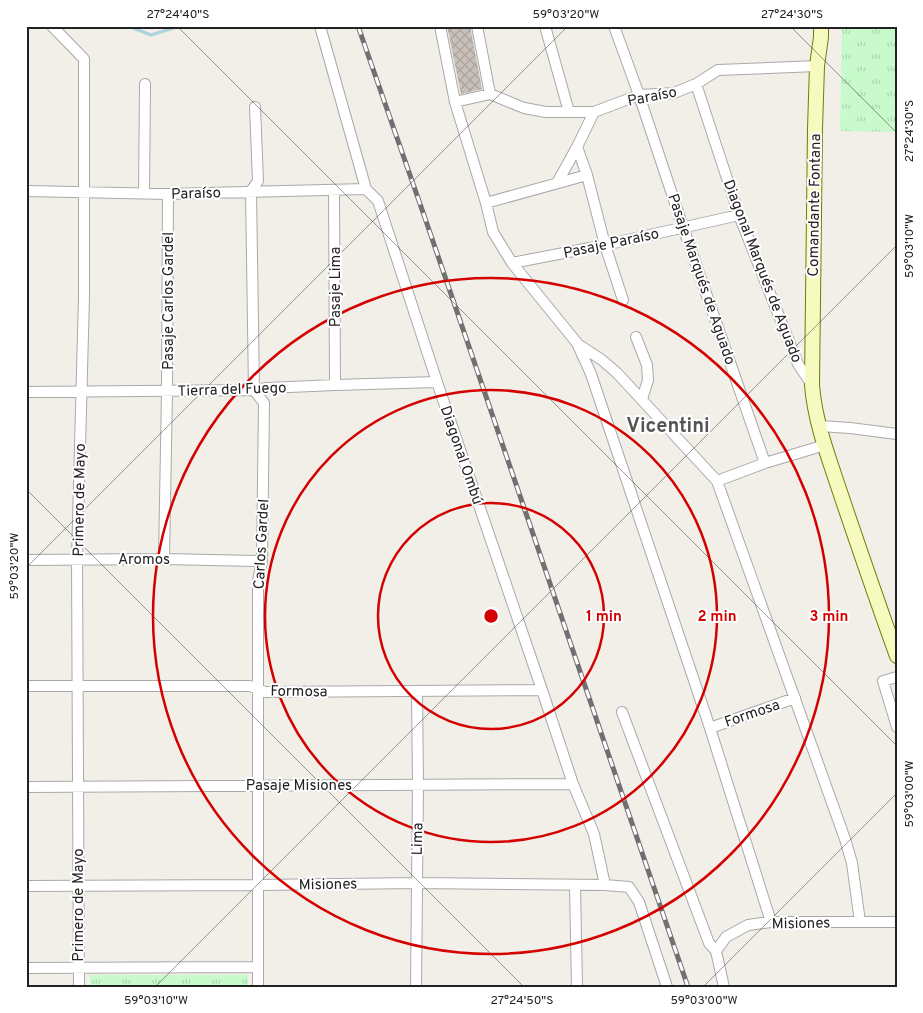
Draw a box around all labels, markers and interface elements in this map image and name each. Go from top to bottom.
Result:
text: 27°24'40"S [147,7,209,23]
text: 59°03'20"W [533,7,599,23]
text: 27°24'30"S [761,7,823,23]
street label: Paraíso [626,83,679,112]
text: 27°24'30"S [902,100,918,162]
street label: Comandante Fontana [805,133,826,277]
street label: Diagonal Marqués de Aguado [718,177,805,366]
street label: Paraíso [171,184,221,205]
street label: Pasaje Marqués de Aguado [662,191,739,368]
text: 59°03'10"W [902,214,918,278]
street label: Pasaje Paraíso [562,225,661,264]
street label: Pasaje Carlos Gardel [160,232,179,370]
street label: Pasaje Lima [327,247,346,327]
street label: Tierra del Fuego [177,379,287,402]
street label: Diagonal Ombú [435,404,486,507]
district label: Vicentini [626,414,710,440]
street label: Primero de Mayo [70,443,91,557]
street label: Carlos Gardel [251,498,274,590]
text: 59°03'20"W [7,533,23,599]
street label: Aromos [118,551,170,570]
centre of rings [482,607,500,625]
text: 1 min [586,608,622,627]
text: 2 min [697,608,737,627]
text: 3 min [809,608,849,627]
street label: Formosa [270,683,328,702]
street label: Formosa [722,696,783,733]
text: 59°03'00"W [902,760,918,828]
street label: Pasaje Misiones [246,777,352,796]
street label: Lima [409,822,428,856]
street label: Primero de Mayo [70,848,89,962]
street label: Misiones [299,875,358,896]
street label: Misiones [772,914,831,935]
text: 59°03'10"W [124,993,188,1009]
text: 27°24'50"S [491,993,553,1009]
text: 59°03'00"W [670,993,738,1009]

